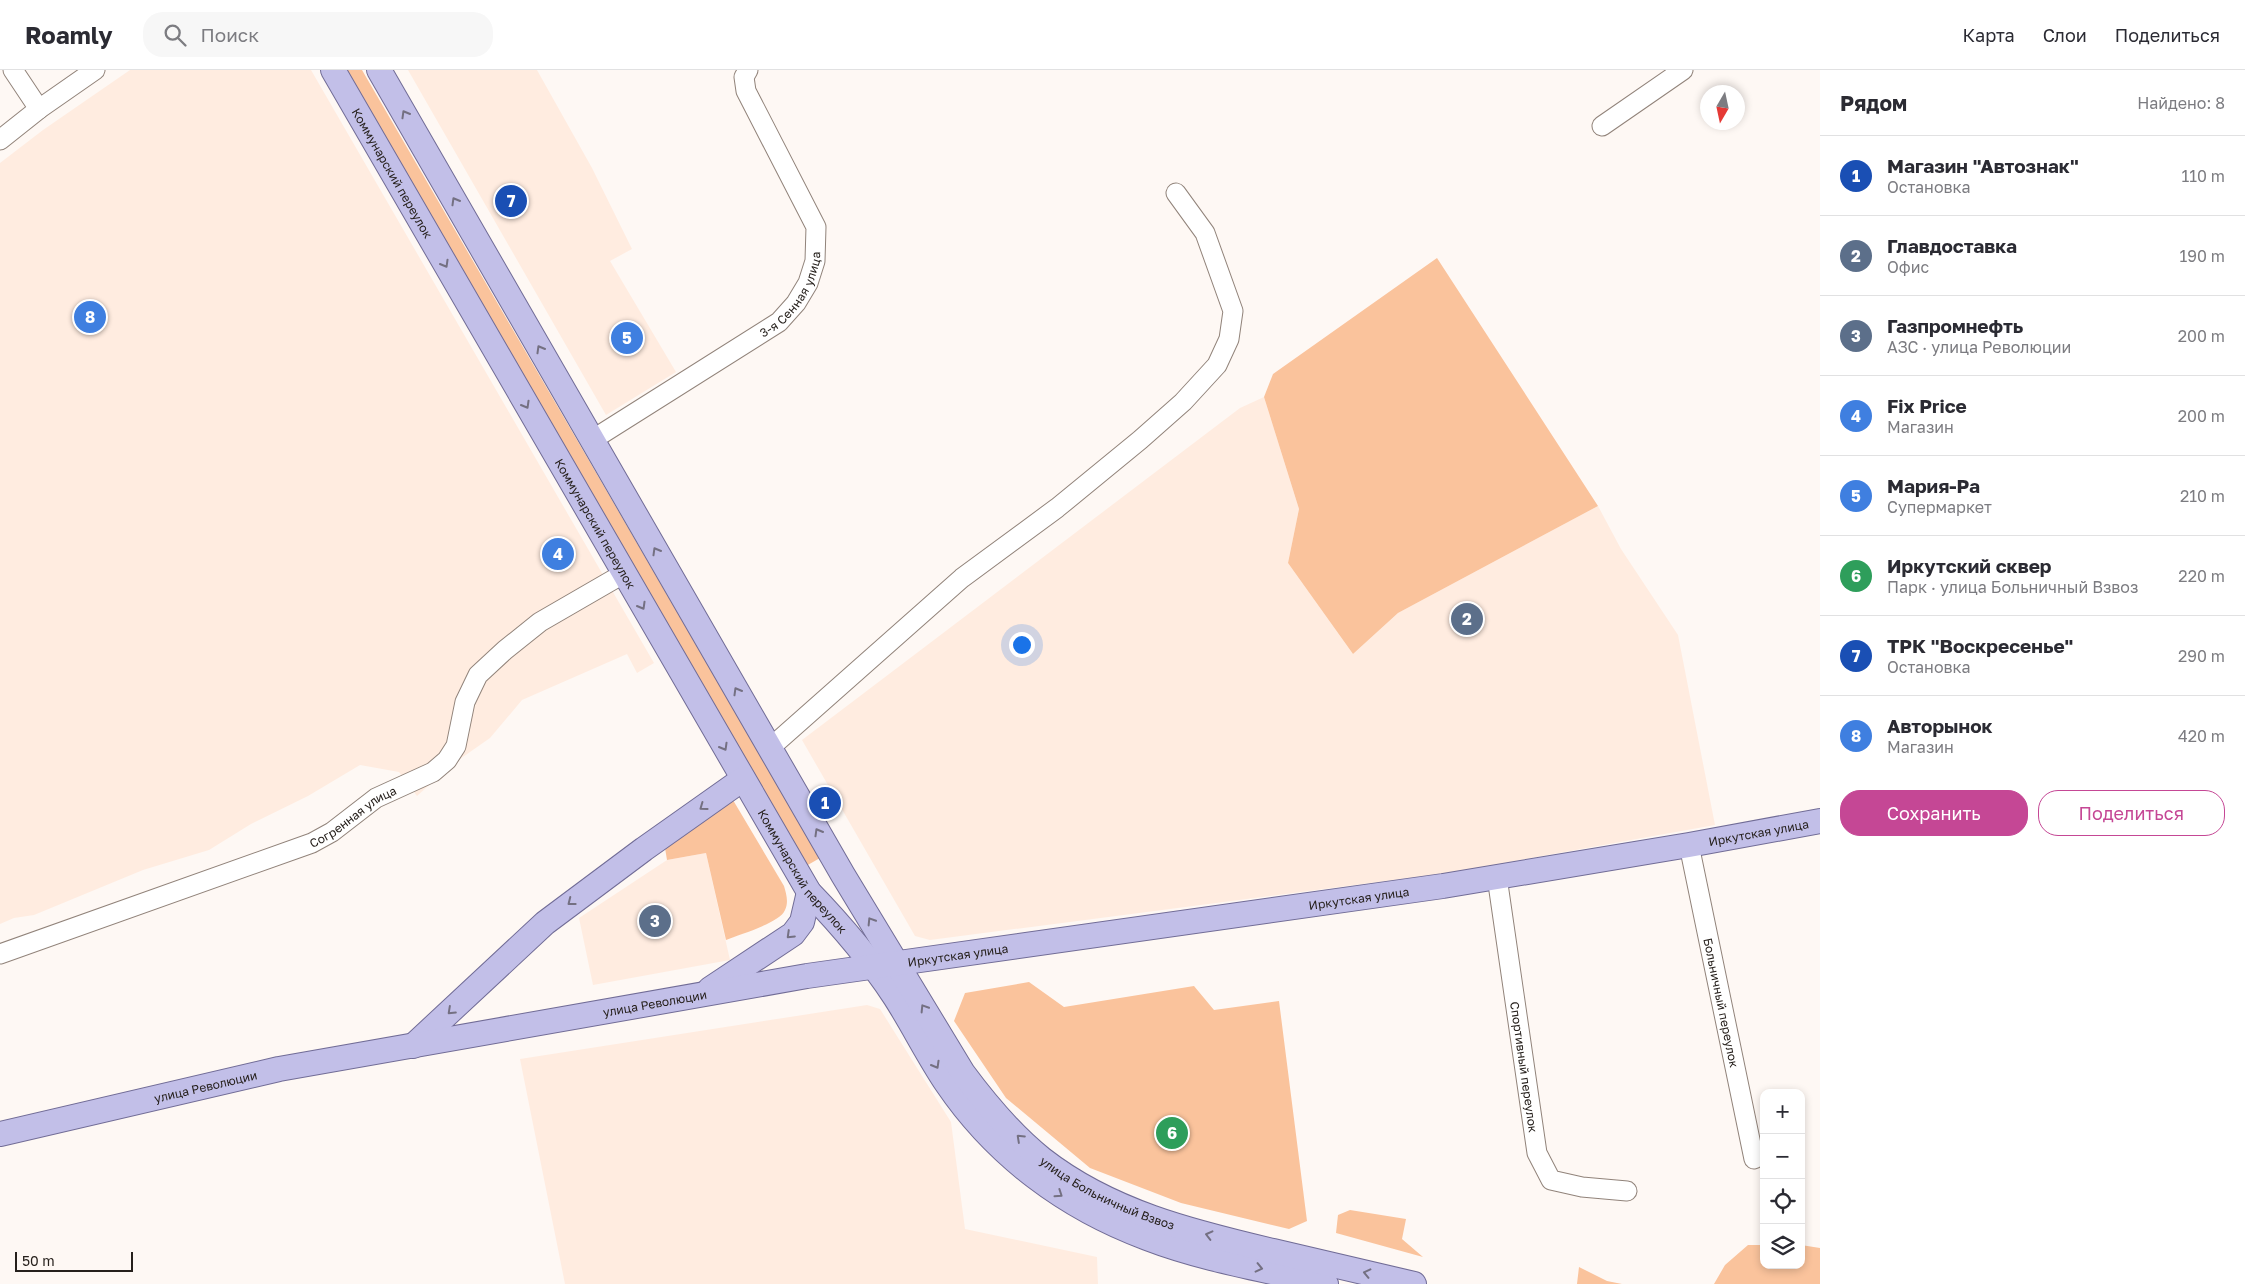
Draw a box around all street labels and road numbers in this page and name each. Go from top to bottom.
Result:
street label: Коммунарский переулок [349,105,436,241]
street label: 3-я Сенная улица [757,251,823,340]
street label: Коммунарский переулок [552,456,639,591]
street label: Согренная улица [307,782,398,851]
street label: Коммунарский переулок [755,806,851,936]
street label: Иркутская улица [1707,816,1810,849]
street label: Иркутская улица [1308,883,1410,912]
street label: Больничный переулок [1701,936,1742,1069]
street label: Иркутская улица [907,940,1009,969]
street label: улица Революции [602,986,708,1019]
street label: Спортивный переулок [1508,1001,1541,1134]
street label: улица Революции [153,1067,258,1105]
street label: улица Больничный Взвоз [1037,1153,1177,1232]

